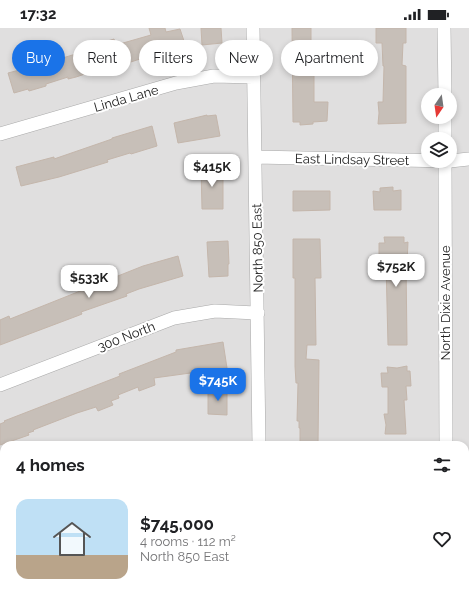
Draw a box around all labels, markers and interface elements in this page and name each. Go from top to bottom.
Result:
text: 17:32 [20,5,56,23]
chip: Buy [12,40,65,76]
chip: Rent [73,40,131,76]
chip: Filters [139,40,207,76]
chip: New [215,40,273,76]
chip: Apartment [281,40,378,76]
street label: Linda Lane [92,82,160,115]
north arrow [421,88,457,124]
map controls [421,88,457,168]
button: layers [421,132,457,168]
street label: East Lindsay Street [295,151,410,168]
pin: $415K [184,154,240,188]
text: $415K [193,159,231,174]
street label: North 850 East [249,203,266,293]
street label: North Dixie Avenue [438,245,453,361]
pin: $752K [368,254,424,288]
text: $752K [377,259,415,274]
pin: $533K [61,265,117,299]
text: $533K [70,270,108,285]
street label: 300 North [95,319,157,354]
pin: $745K [190,368,246,402]
text: $745K [199,373,237,388]
icon: filters [431,454,453,476]
text: 4 homes [16,455,85,475]
text: $745,000 [140,514,214,534]
icon: home [48,515,96,563]
icon: heart [431,528,453,550]
text: 4 rooms · 112 m² [140,534,236,549]
text: North 850 East [140,549,229,564]

